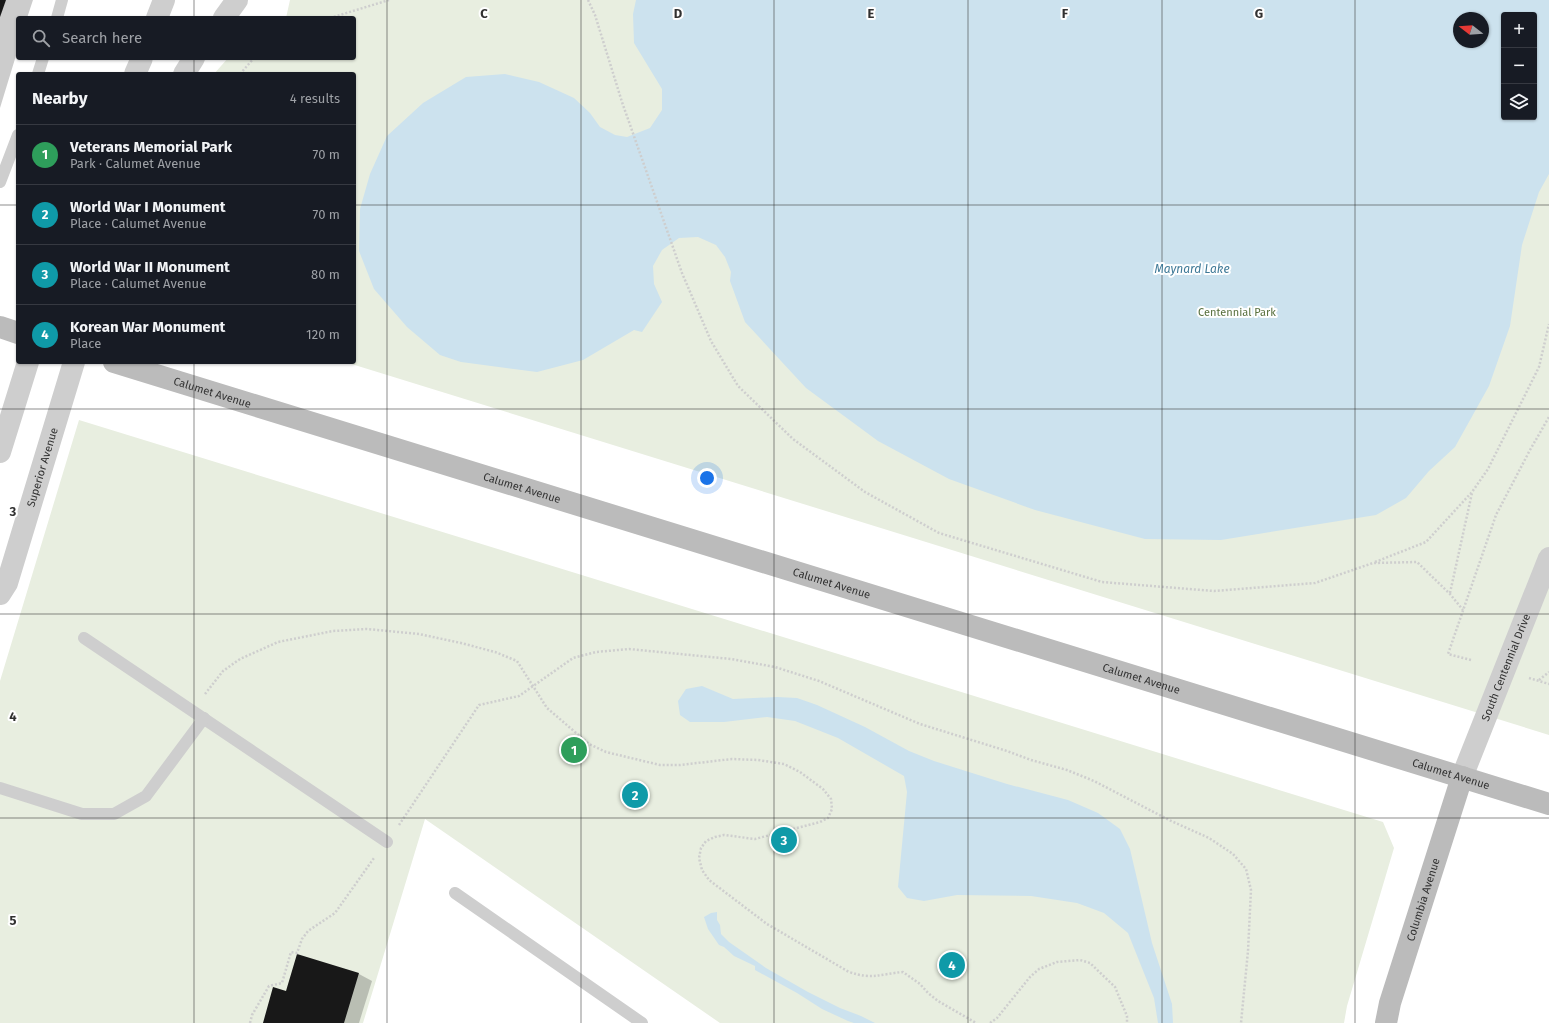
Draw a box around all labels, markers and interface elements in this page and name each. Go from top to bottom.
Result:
text: C [480,6,488,21]
text: D [674,6,683,21]
text: E [868,6,875,21]
text: F [1062,6,1069,21]
text: G [1255,6,1263,21]
north arrow [1453,12,1489,48]
map controls [1501,12,1537,120]
button: + [1501,12,1537,48]
search box [16,16,356,60]
icon: search [30,27,52,49]
text: Search here [62,29,142,47]
button: − [1501,48,1537,84]
button: layers [1501,84,1537,120]
text: Nearby [32,88,87,109]
text: 4 results [290,91,340,106]
text: Veterans Memorial Park [70,138,232,156]
text: 1 [42,147,48,162]
text: 70 m [313,147,340,162]
text: Park · Calumet Avenue [70,156,201,171]
text: World War I Monument [70,198,225,216]
text: 2 [42,207,48,222]
text: 70 m [313,207,340,222]
text: Place · Calumet Avenue [70,216,206,231]
text: World War II Monument [70,258,230,276]
water label: Maynard Lake [1154,262,1230,276]
text: 3 [42,267,48,282]
text: 80 m [311,267,340,282]
text: Place · Calumet Avenue [70,276,206,291]
park label: Centennial Park [1198,306,1276,319]
text: Korean War Monument [70,318,225,336]
text: 4 [41,327,49,342]
text: 120 m [306,327,340,342]
text: Place [70,336,101,351]
street label: Calumet Avenue [172,375,253,411]
street label: Superior Avenue [24,426,61,509]
your location [697,468,717,488]
street label: Calumet Avenue [482,470,562,506]
text: 3 [9,504,17,519]
street label: Calumet Avenue [791,565,872,602]
street label: South Centennial Drive [1479,612,1533,723]
street label: Calumet Avenue [1101,661,1182,697]
text: 4 [9,709,17,724]
pin: 1 [561,735,587,765]
street label: Calumet Avenue [1411,756,1491,792]
pin: 2 [622,780,648,810]
pin: 3 [771,825,797,855]
street label: Columbia Avenue [1404,856,1443,943]
text: 5 [10,913,17,928]
pin: 4 [939,950,965,980]

